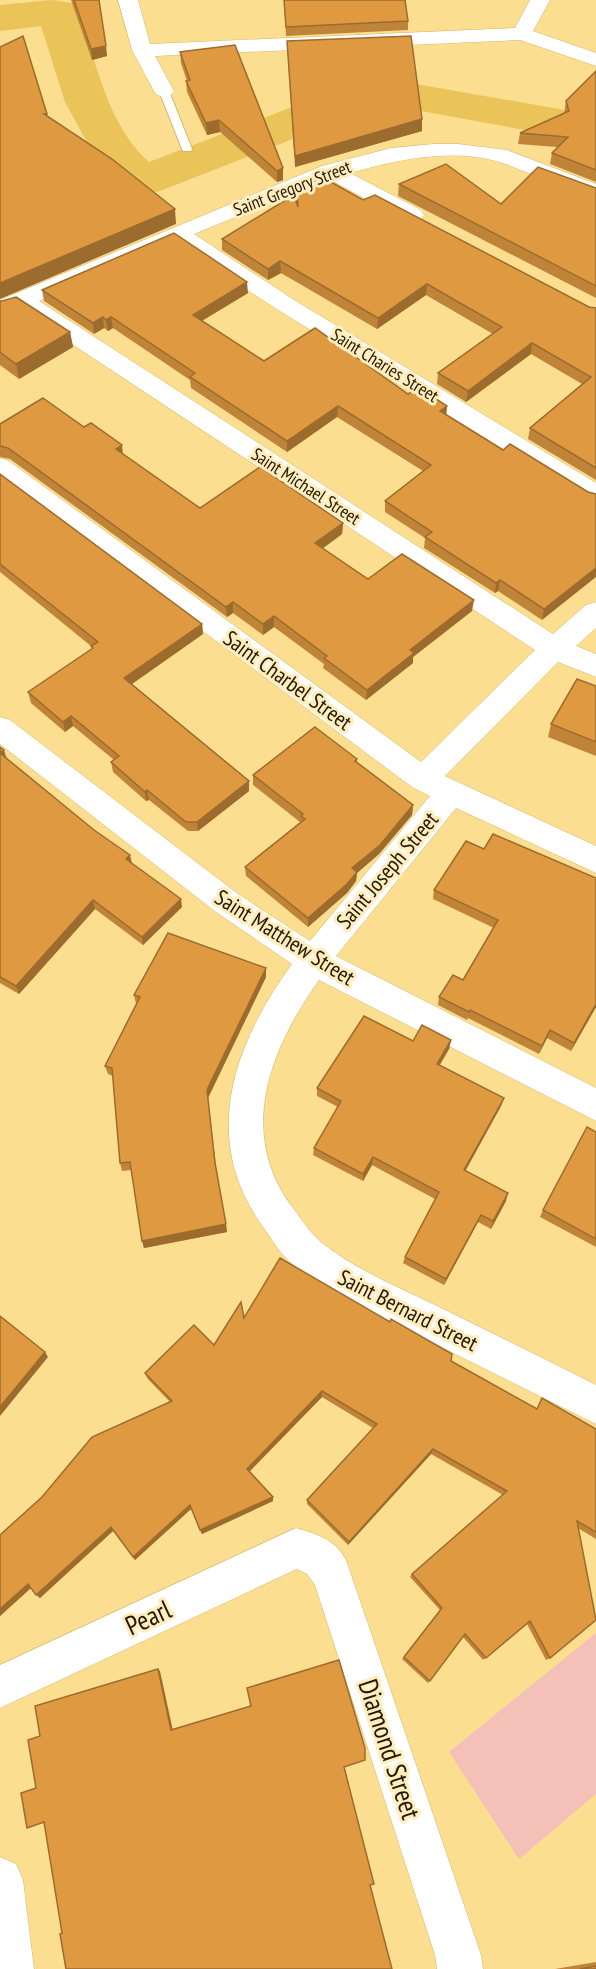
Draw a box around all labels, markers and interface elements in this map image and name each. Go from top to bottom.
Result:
street label: Saint Gregory Street [230,155,354,221]
street label: Saint Charies Street [327,323,443,407]
street label: Saint Michael Street [247,442,365,530]
street label: Saint Charbel Street [218,624,358,736]
street label: Saint Joseph Street [330,806,444,934]
street label: Saint Matthew Street [210,883,360,991]
street label: Saint Bernard Street [333,1263,483,1357]
street label: Pearl [119,1591,177,1642]
street label: Diamond Street [351,1675,429,1824]

